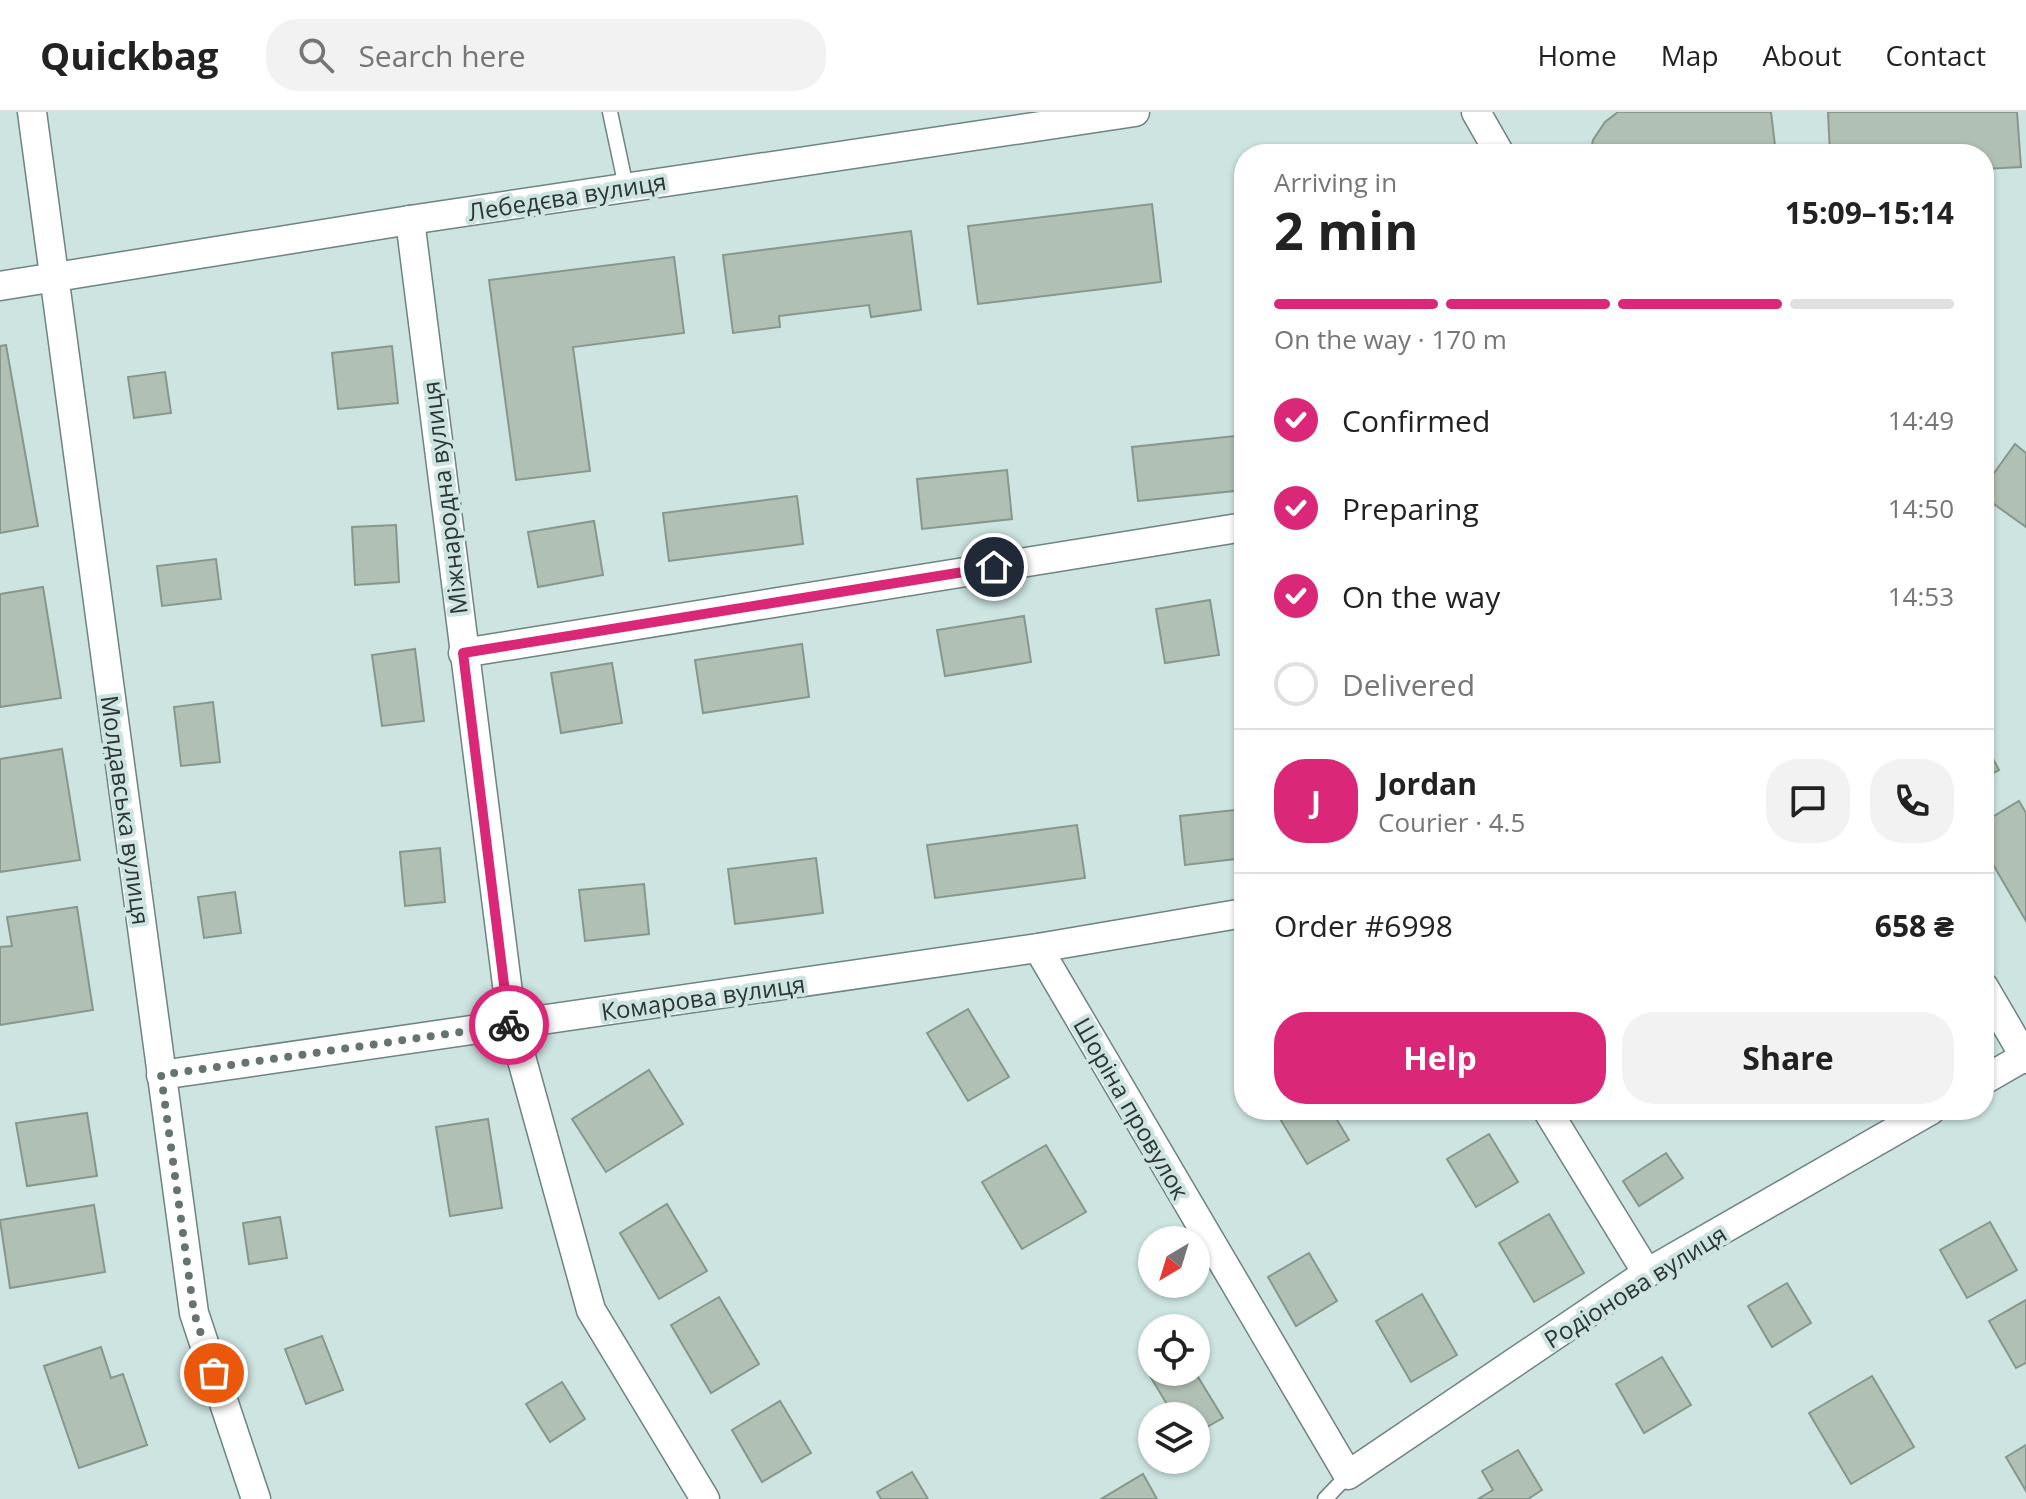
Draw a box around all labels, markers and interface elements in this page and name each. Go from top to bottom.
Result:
search box [266,19,826,91]
text: Quickbag [40,29,218,81]
icon: search [294,33,338,77]
text: Search here [358,35,526,76]
text: Home [1538,36,1617,74]
text: Map [1661,36,1719,74]
text: About [1763,36,1841,74]
text: Contact [1885,36,1986,74]
street label: Лебедєва вулиця [466,164,668,228]
text: Arriving in [1274,164,1397,200]
text: 15:09–15:14 [1785,192,1954,233]
text: 2 min [1274,194,1418,265]
text: On the way · 170 m [1274,321,1507,357]
street label: Міжнародна вулиця [413,380,475,616]
icon: check [1274,398,1318,442]
text: Confirmed [1342,400,1490,441]
text: 14:49 [1888,402,1954,438]
icon: check [1274,486,1318,530]
text: Preparing [1342,488,1479,529]
text: 14:50 [1888,490,1954,526]
pin [960,533,1028,601]
icon: home [972,545,1016,589]
icon: check [1274,574,1318,618]
text: On the way [1342,576,1500,617]
text: 14:53 [1888,578,1954,614]
text: Delivered [1342,664,1475,705]
street label: Молдавська вулиця [94,693,158,927]
button: chat [1766,759,1850,843]
button: phone [1870,759,1954,843]
text: Jordan [1378,763,1477,804]
text: J [1311,781,1321,822]
text: Courier · 4.5 [1378,804,1525,840]
text: Order #6998 [1274,905,1453,946]
text: 658 ₴ [1875,905,1954,946]
street label: Комарова вулиця [599,966,807,1028]
courier [469,985,549,1065]
icon: bike [487,1003,531,1047]
street label: Шоріна провулок [1066,1011,1198,1206]
button: Help [1274,1012,1606,1104]
button: Share [1622,1012,1954,1104]
street label: Родіонова вулиця [1538,1217,1732,1355]
north arrow [1138,1226,1210,1298]
map controls [1138,1226,1210,1474]
button: locate [1138,1314,1210,1386]
pin [180,1339,248,1407]
icon: bag [192,1351,236,1395]
button: layers [1138,1402,1210,1474]

